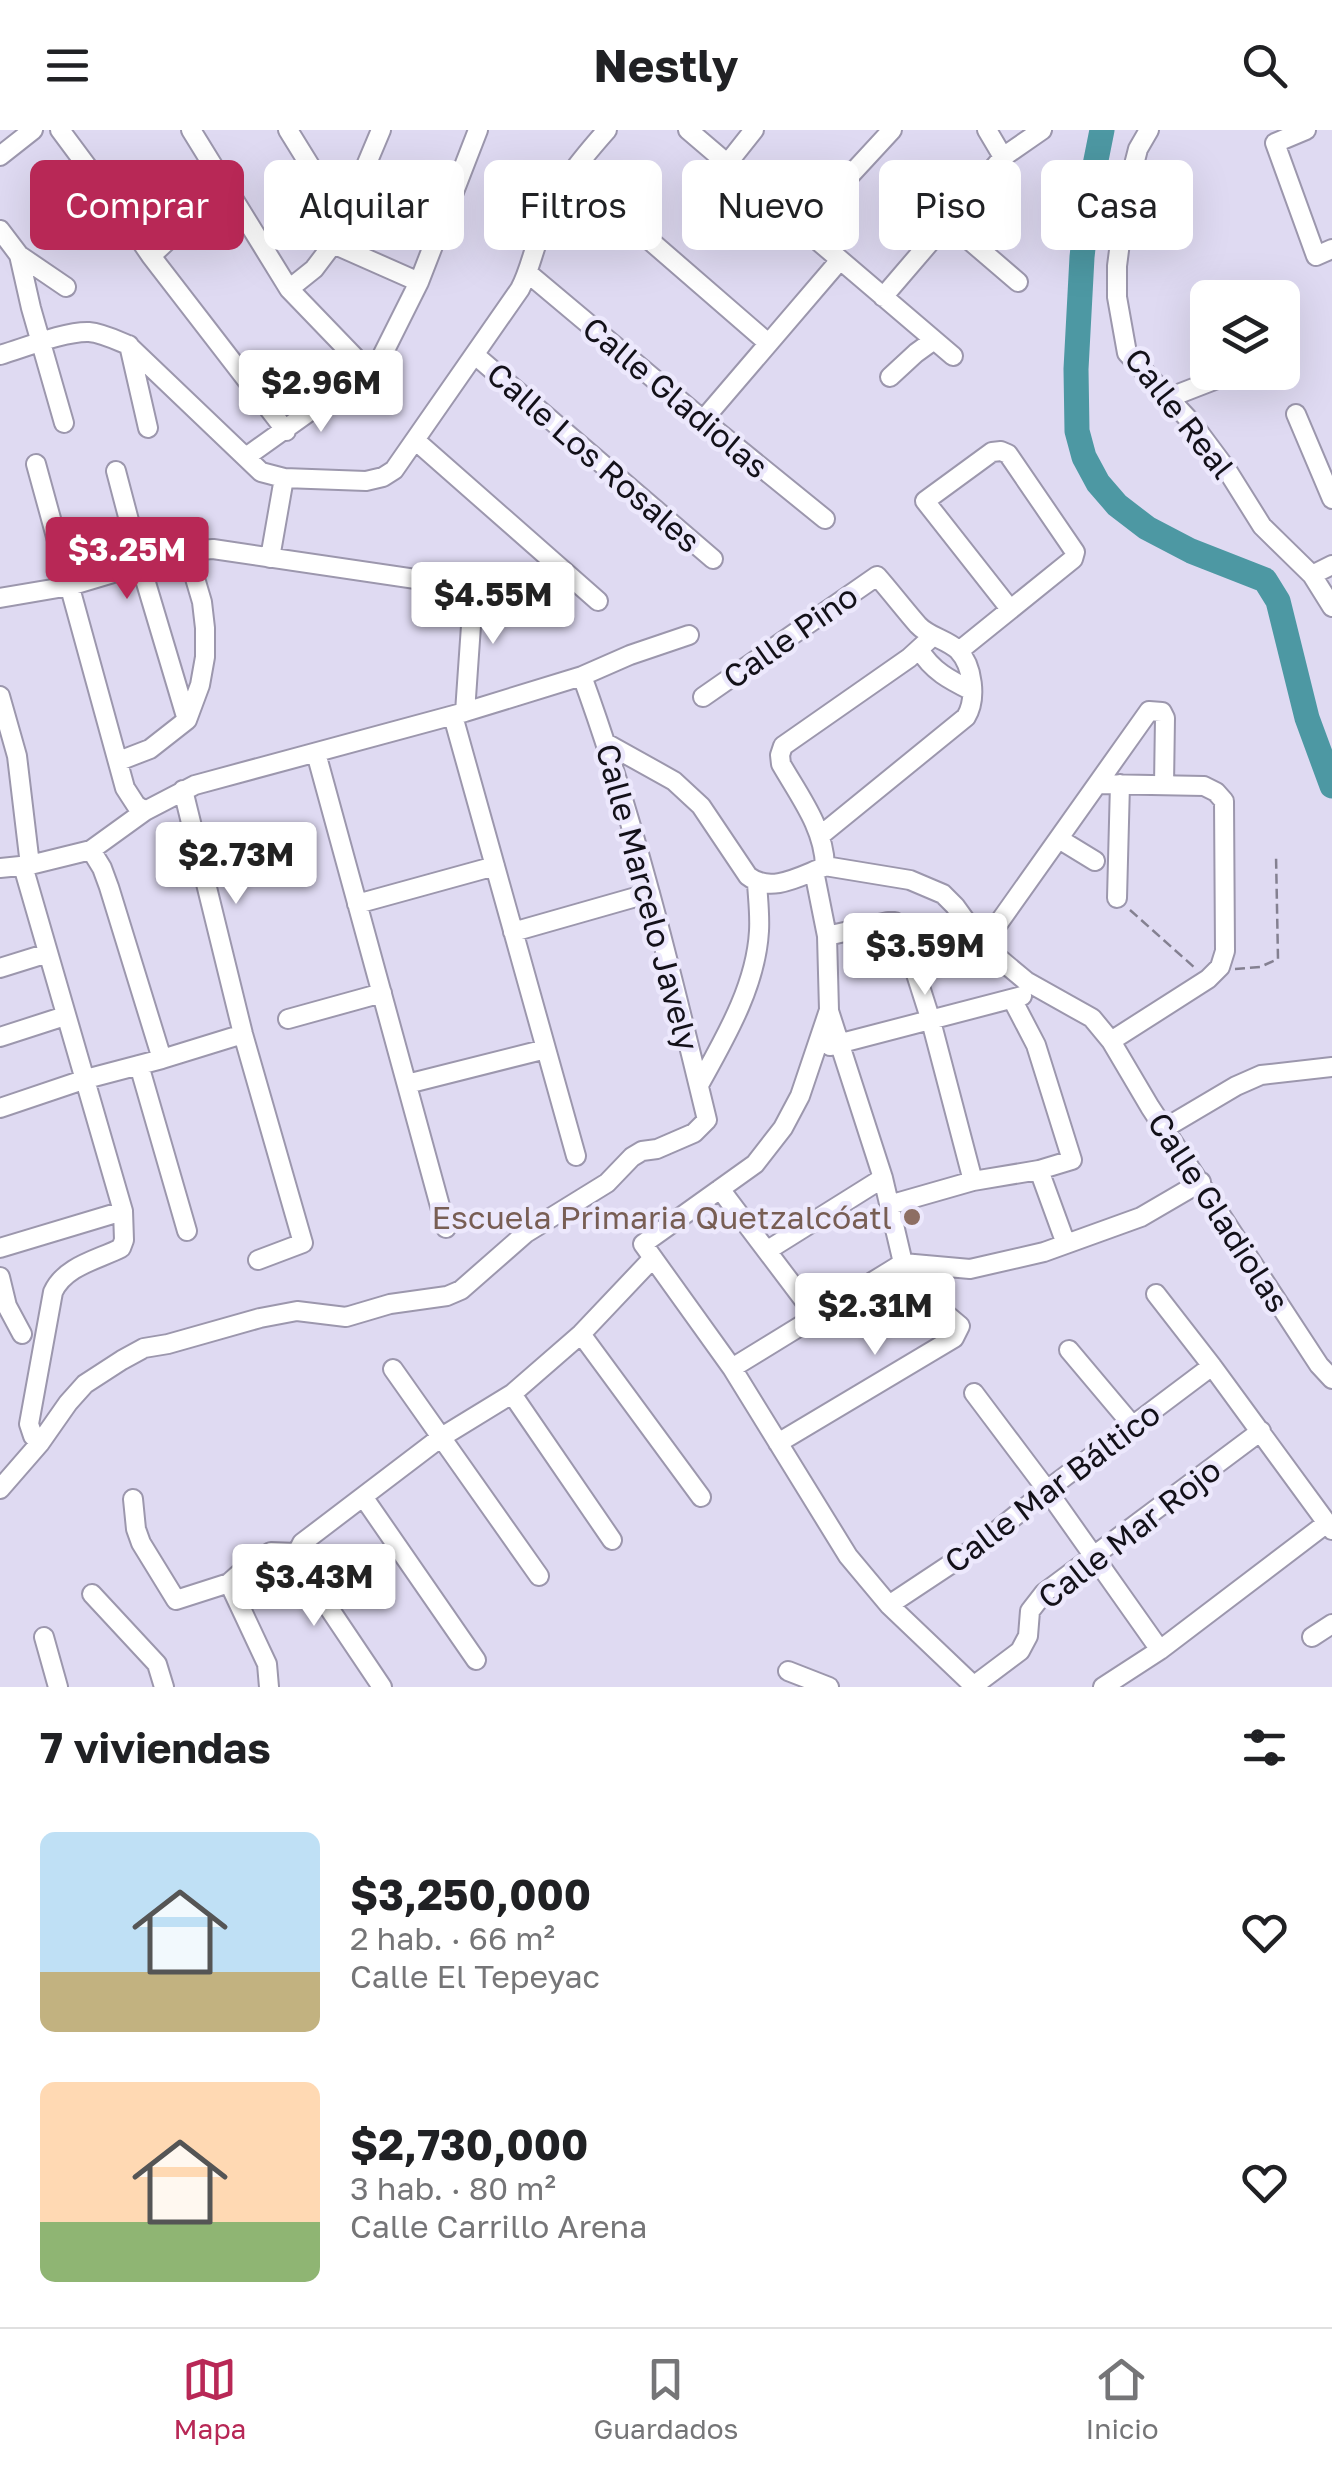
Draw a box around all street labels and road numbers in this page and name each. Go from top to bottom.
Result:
street label: Calle Gladiolas [576,308,776,486]
street label: Calle Real [1117,340,1243,486]
street label: Calle Los Rosales [480,354,708,560]
street label: Calle Pino [716,576,864,696]
street label: Calle Marcelo Javely [589,739,707,1055]
street label: Calle Gladiolas [1140,1105,1298,1319]
street label: Calle Mar Báltico [937,1394,1167,1580]
street label: Calle Mar Rojo [1030,1450,1228,1616]

